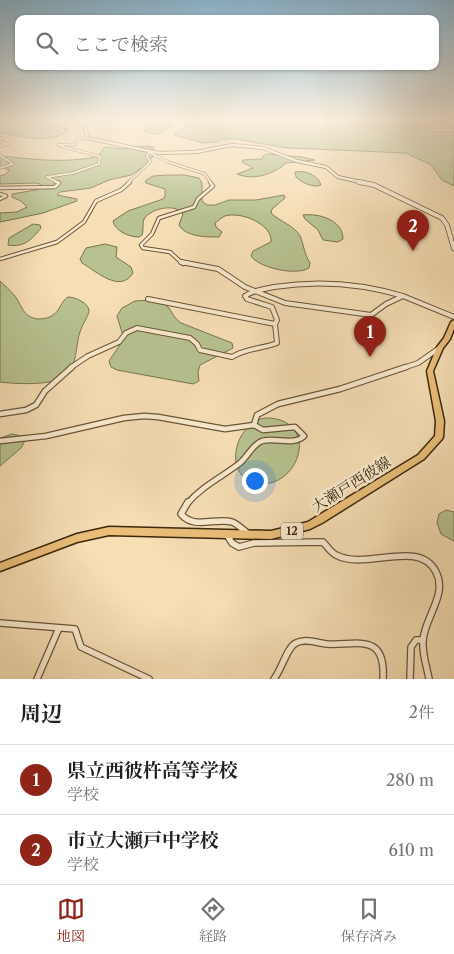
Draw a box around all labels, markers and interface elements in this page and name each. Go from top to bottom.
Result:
search box [15,15,439,70]
icon: search [33,29,61,57]
text: ここで検索 [73,33,168,56]
pin: 2 [397,210,429,251]
pin: 1 [354,316,386,357]
street label: 大瀬戸西彼線 [308,452,394,516]
your location [242,468,268,494]
road number: 12 [281,522,303,540]
text: 周辺 [20,701,62,726]
text: 2件 [409,702,434,722]
text: 県立西彼杵高等学校 [67,759,238,782]
text: 1 [32,770,40,790]
text: 280 m [386,770,434,790]
text: 学校 [67,784,99,804]
text: 市立大瀬戸中学校 [67,829,219,852]
text: 2 [31,840,41,860]
text: 610 m [389,840,434,860]
text: 学校 [67,854,99,874]
tab: 地図 [57,895,85,945]
tab: 経路 [199,895,227,945]
tab: 保存済み [341,895,397,945]

